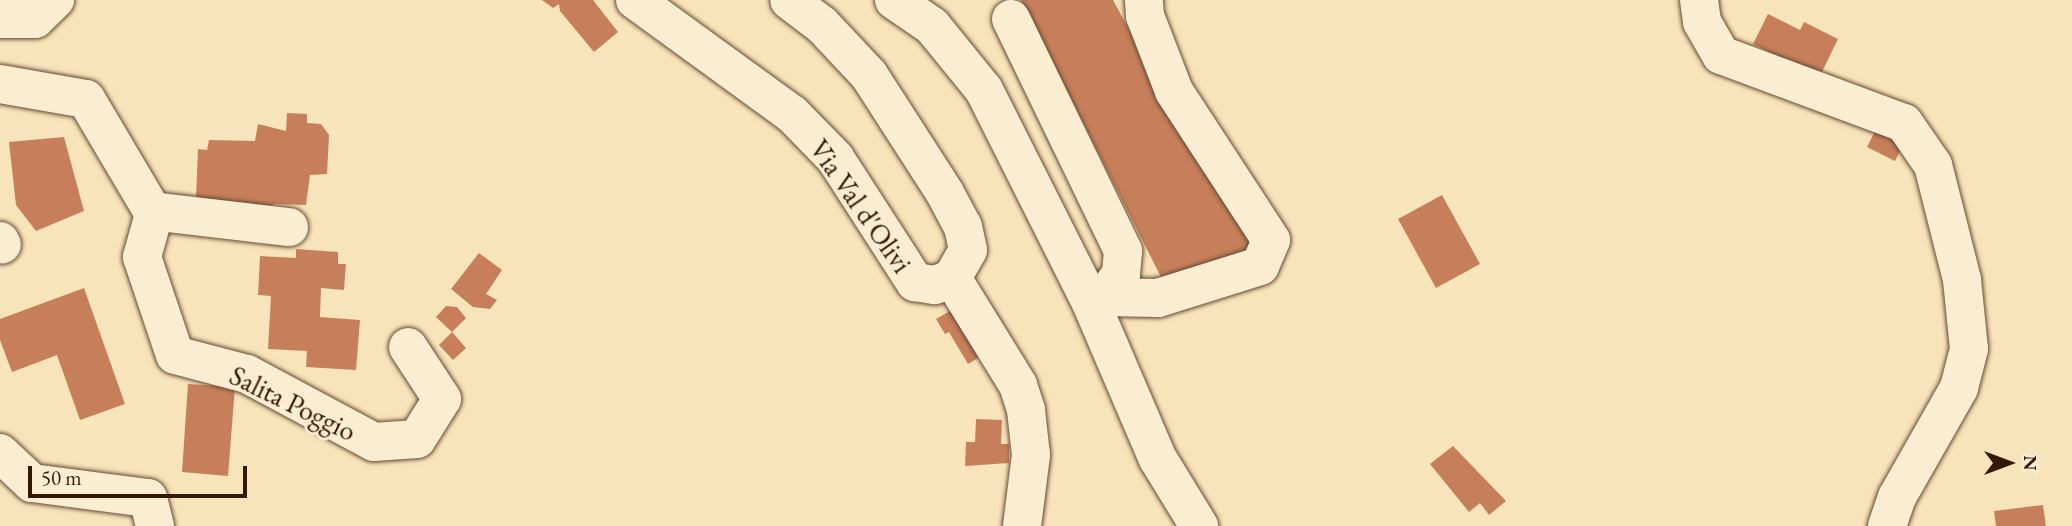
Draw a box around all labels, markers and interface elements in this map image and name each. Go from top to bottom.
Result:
street label: Via Val d'Olivi [803,133,919,279]
street label: Salita Poggio [224,358,362,448]
north arrow [1974,428,2044,498]
scale bar [32,452,250,496]
text: N [2018,455,2043,471]
text: 50 m [41,464,82,491]

